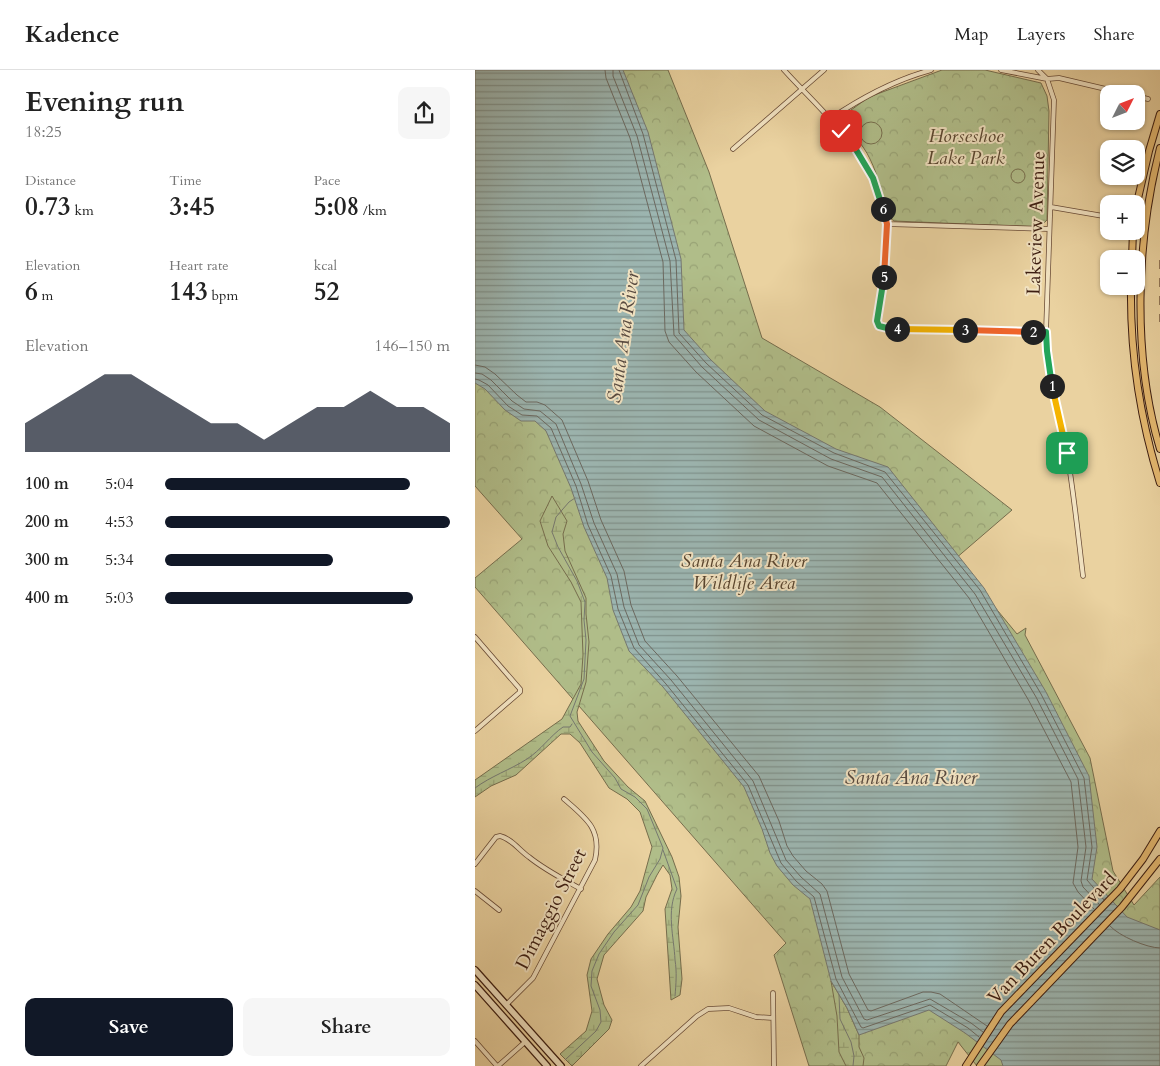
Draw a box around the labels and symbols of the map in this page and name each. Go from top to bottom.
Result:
north arrow [1100,85,1145,130]
pin [820,110,862,152]
park label: Horseshoe Lake Park [927,123,1006,171]
street label: Lakeview Avenue [1020,151,1052,295]
pin: 6 [871,196,895,222]
pin: 5 [871,264,897,290]
water label: Santa Ana River [600,268,646,405]
pin: 4 [885,316,909,342]
pin: 3 [953,318,977,342]
pin: 2 [1021,320,1045,344]
pin: 1 [1039,374,1065,398]
pin [1046,432,1088,474]
park label: Santa Ana River Wildlife Area [681,548,808,596]
water label: Santa Ana River [845,764,979,791]
street label: Dimaggio Street [509,844,593,974]
street label: Van Buren Boulevard [982,866,1122,1010]

